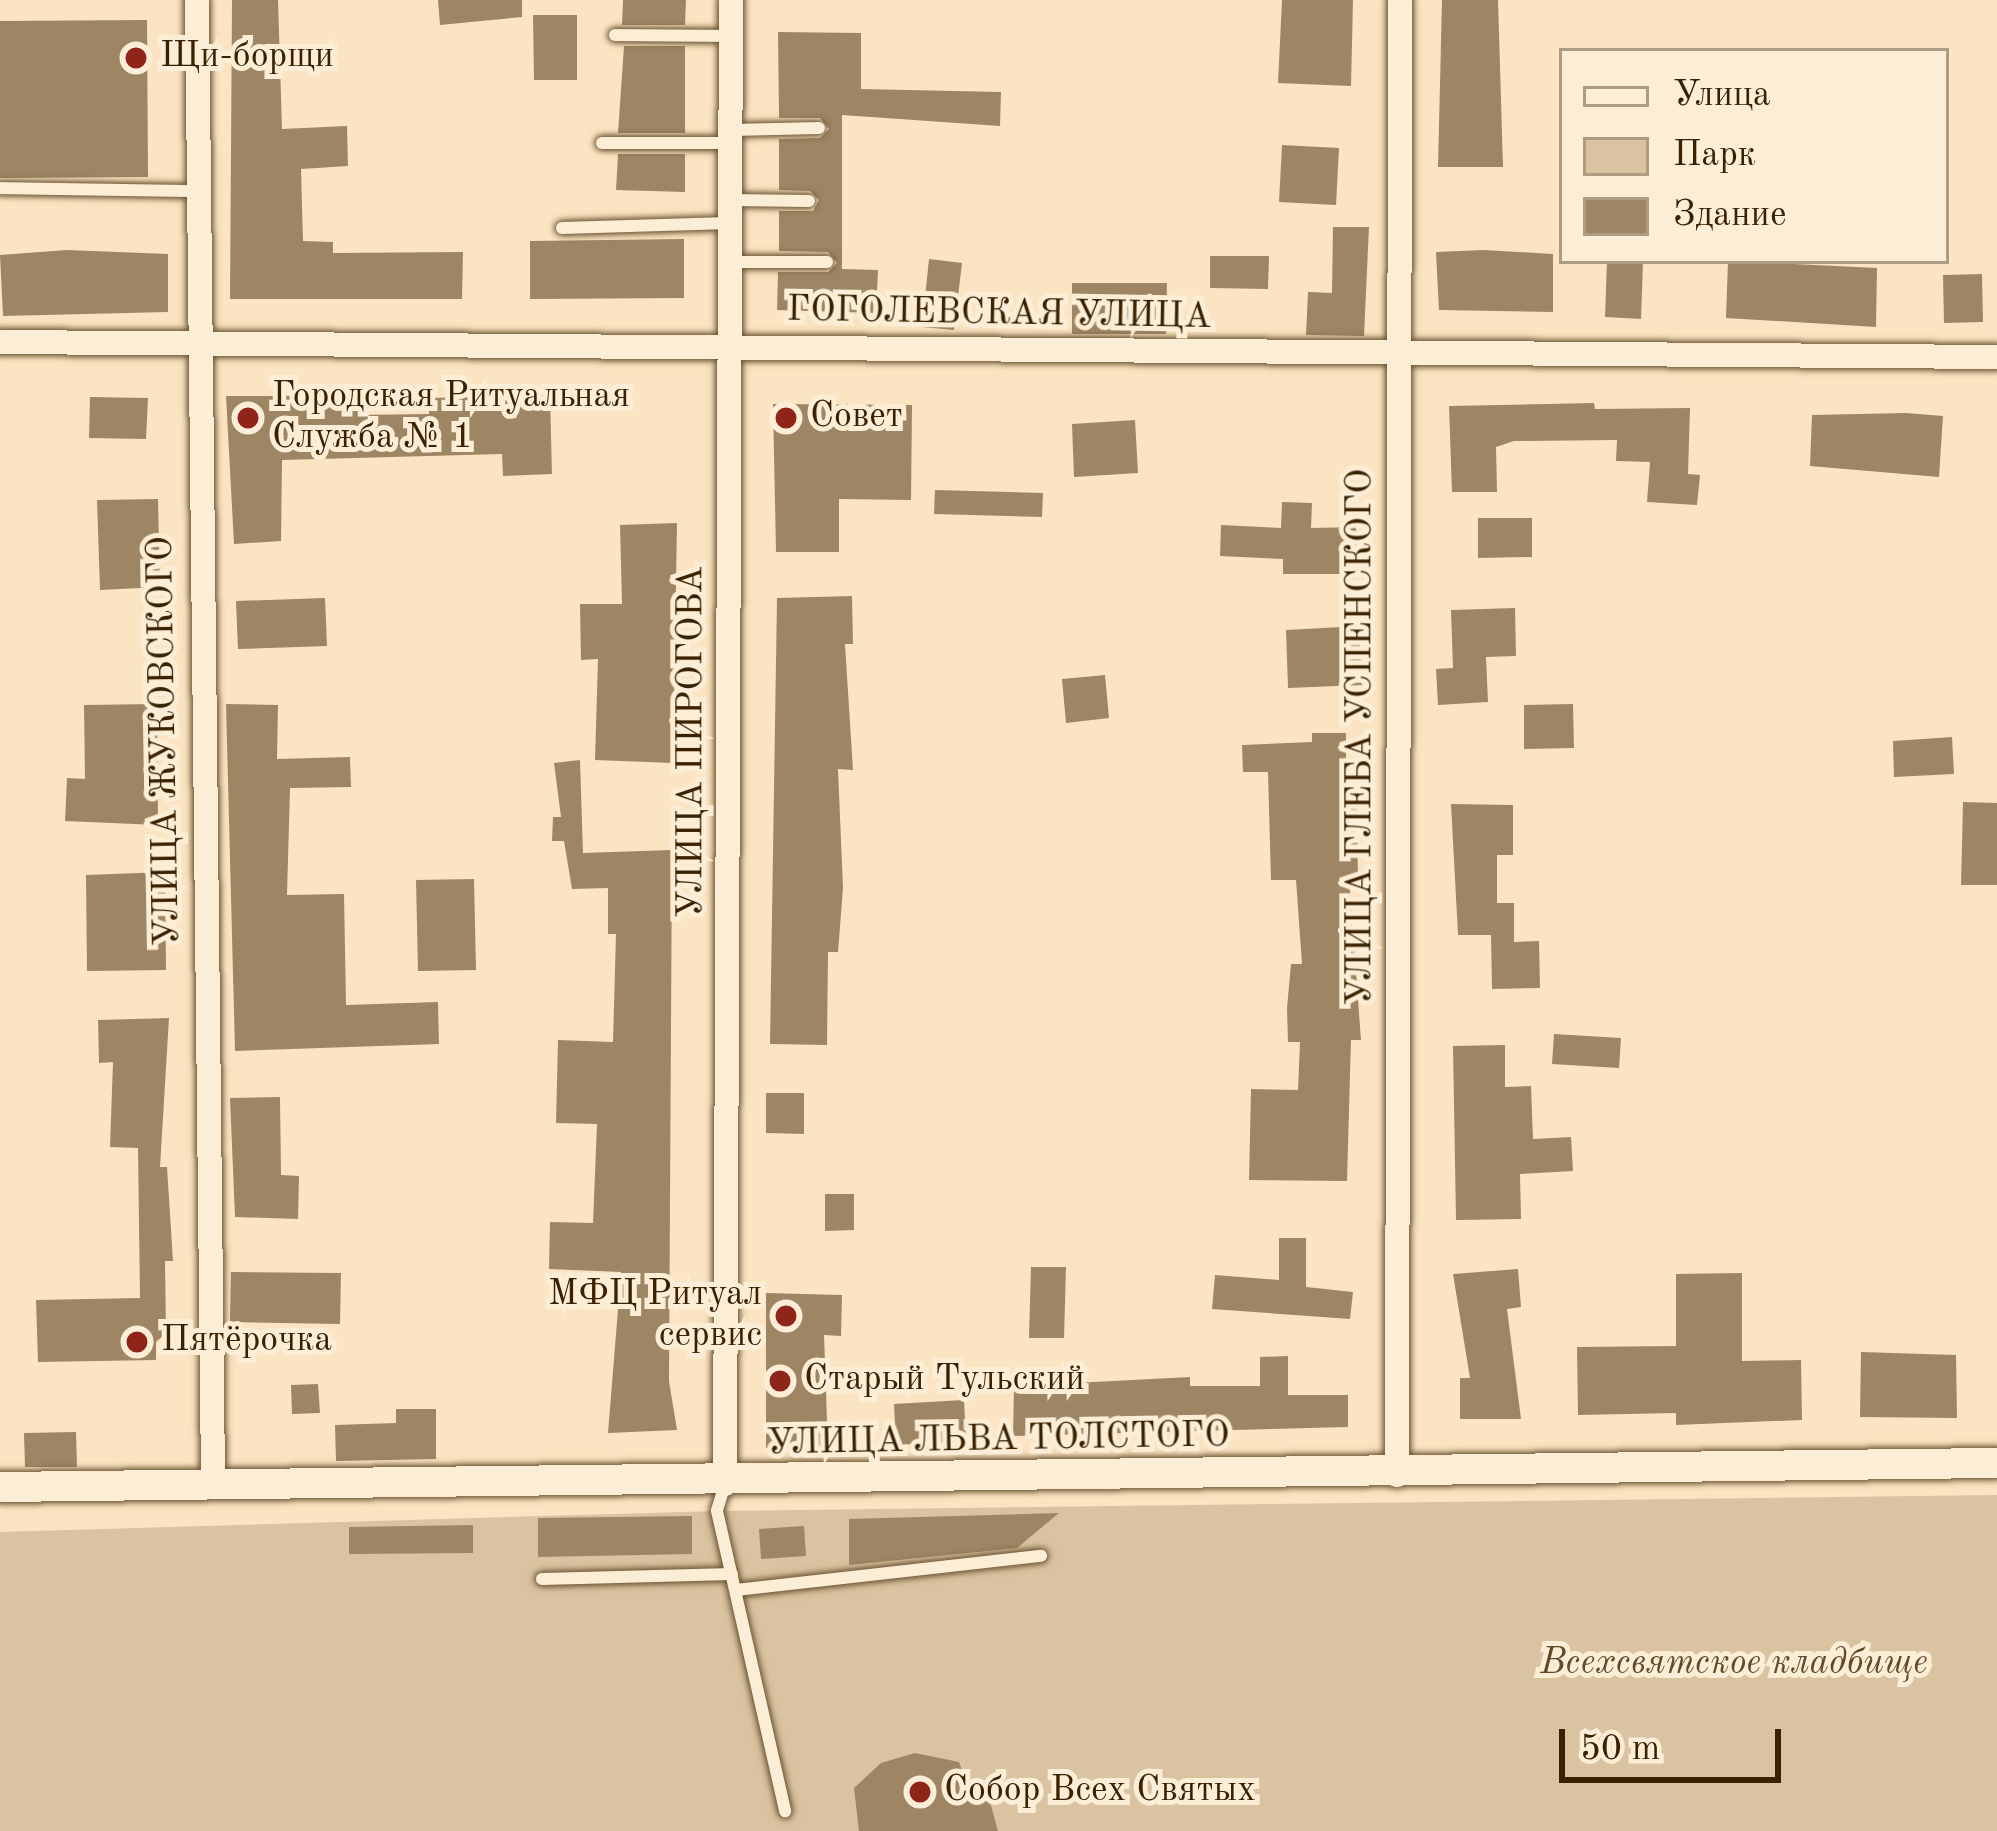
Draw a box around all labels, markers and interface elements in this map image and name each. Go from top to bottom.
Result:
place label: Щи-борщи [160,36,334,80]
marker: Щи-борщи [123,45,149,71]
legend [1559,48,1949,264]
text: Улица [1673,78,1771,114]
text: Парк [1673,138,1756,174]
text: Здание [1673,198,1787,234]
street label: ГОГОЛЕВСКАЯ УЛИЦА [786,290,1212,340]
place label: Городская Ритуальная Служба № 1 [272,375,630,460]
place label: Совет [810,396,903,440]
marker: Городская Ритуальная Служба № 1 [235,405,261,431]
marker: Совет [773,405,799,431]
street label: УЛИЦА ГЛЕБА УСПЕНСКОГО [1340,469,1384,1005]
street label: УЛИЦА ЖУКОВСКОГО [141,536,191,946]
street label: УЛИЦА ПИРОГОВА [671,566,715,918]
place label: МФЦ Ритуал cервис [548,1273,762,1358]
marker: МФЦ Ритуал cервис [773,1303,799,1329]
place label: Пятёрочка [161,1320,332,1364]
marker: Пятёрочка [124,1329,150,1355]
place label: Старый Тульский [804,1359,1085,1403]
marker: Старый Тульский [767,1368,793,1394]
street label: УЛИЦА ЛЬВА ТОЛСТОГО [766,1415,1230,1467]
park label: Всехсвятское кладбище [1540,1643,1928,1687]
scale bar [1565,1705,1787,1779]
text: 50 m [1580,1732,1660,1768]
place label: Собор Всех Святых [944,1770,1256,1814]
marker: Собор Всех Святых [907,1779,933,1805]

